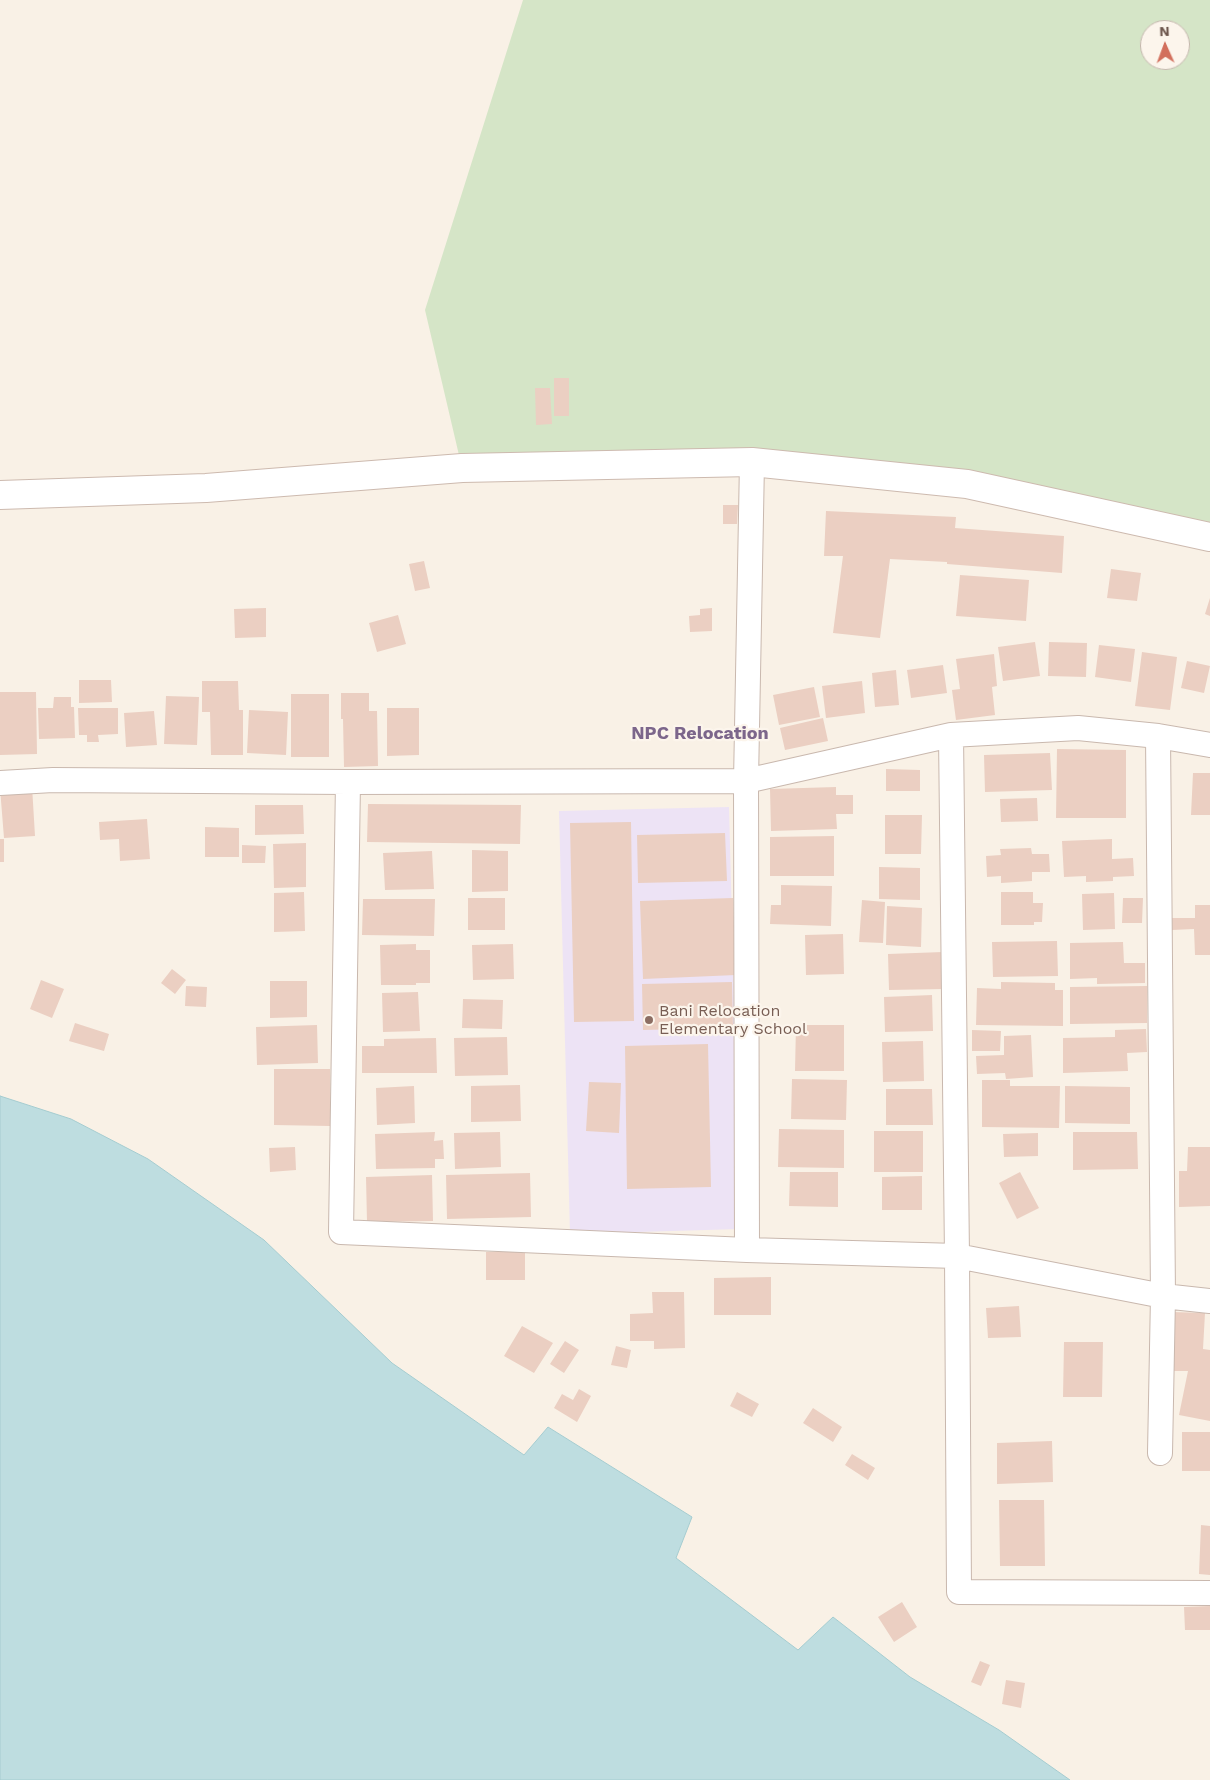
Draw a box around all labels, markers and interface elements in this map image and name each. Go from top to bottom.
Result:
north arrow [1140,20,1190,70]
text: N [1159,23,1170,39]
district label: NPC Relocation [631,723,769,745]
place label: Bani Relocation Elementary School [659,1001,807,1039]
marker: Bani Relocation Elementary School [643,1014,655,1026]

